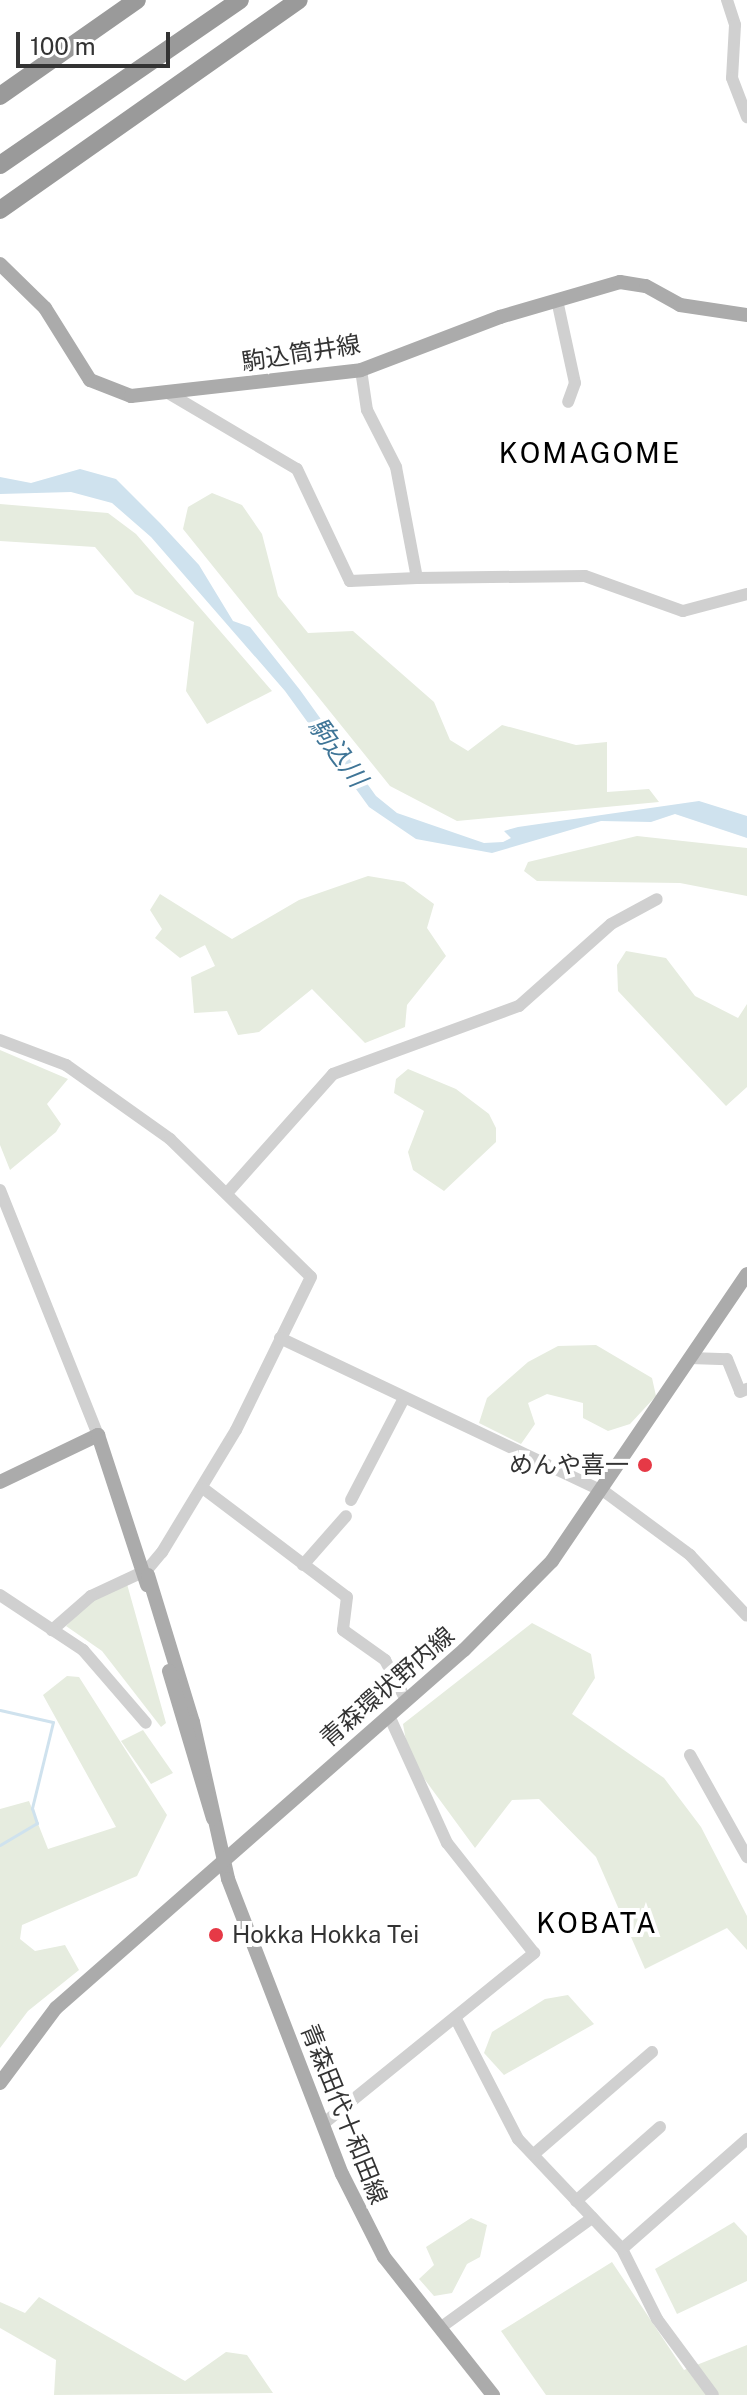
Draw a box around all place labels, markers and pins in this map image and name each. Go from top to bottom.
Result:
place label: めんや喜一 [509,1451,629,1479]
marker: めんや喜一 [636,1456,654,1474]
place label: Hokka Hokka Tei [232,1921,419,1949]
marker: Hokka Hokka Tei [207,1926,225,1944]

